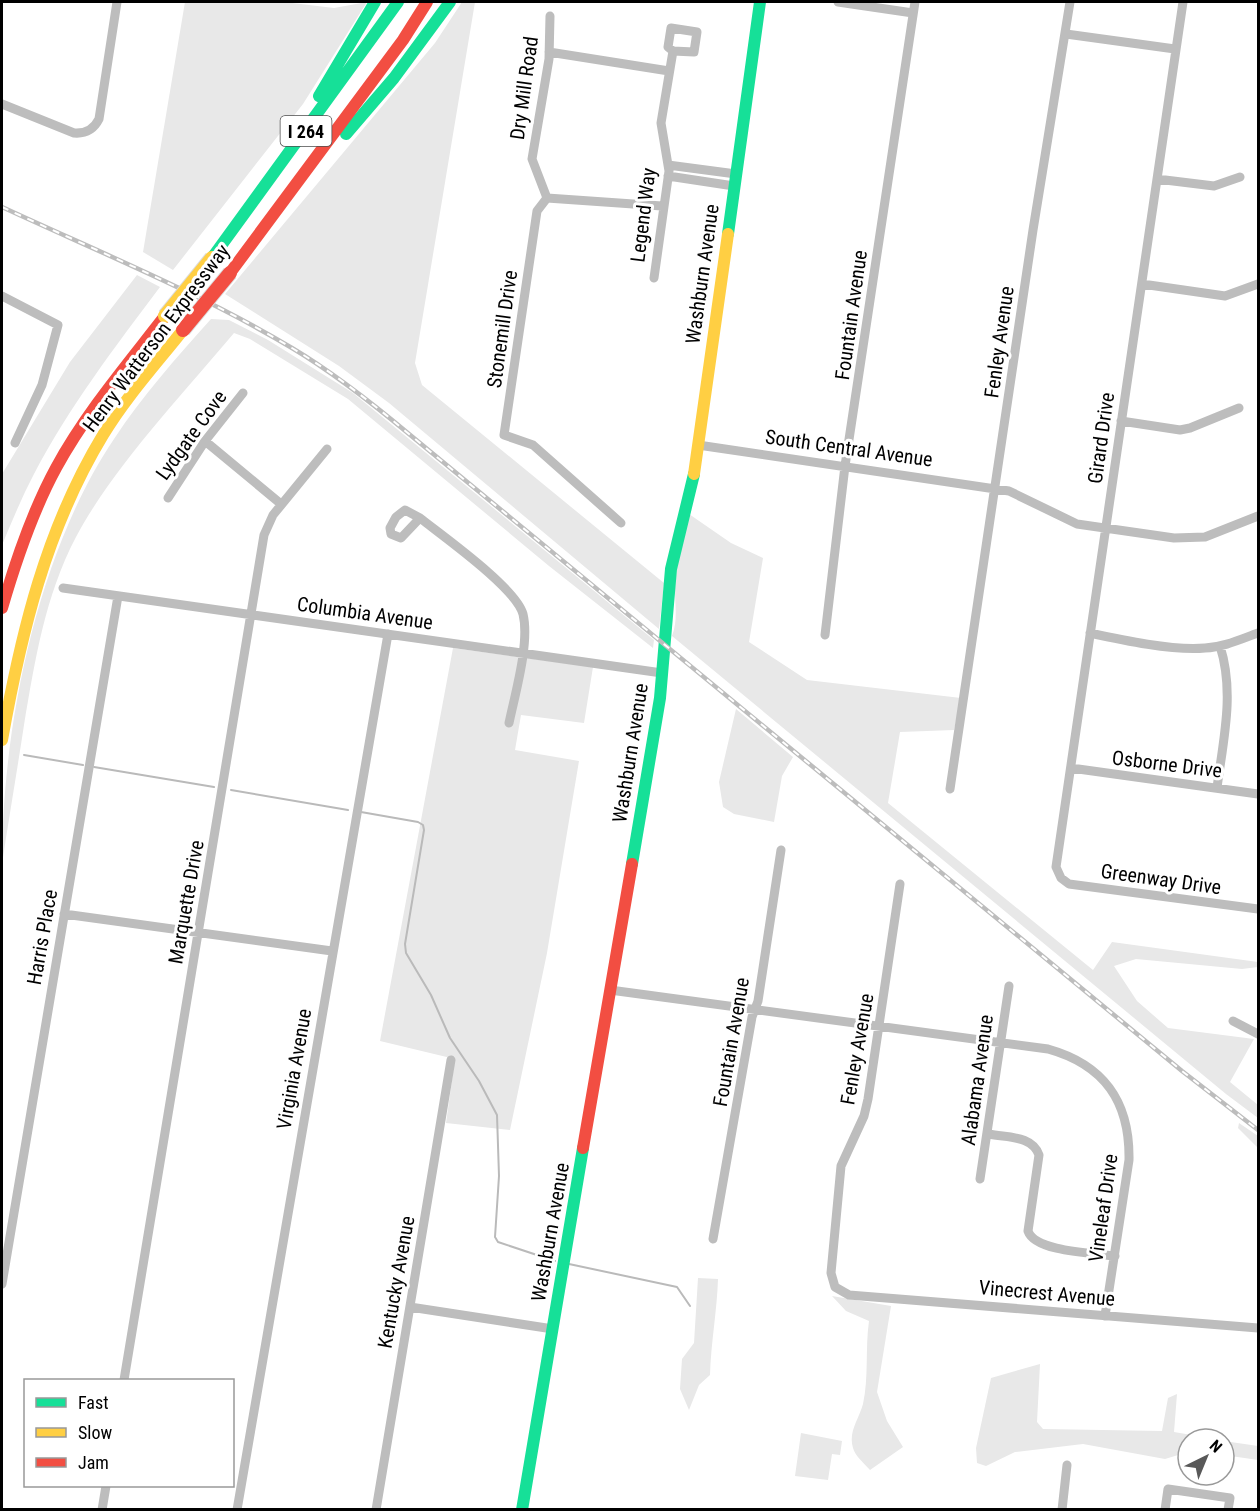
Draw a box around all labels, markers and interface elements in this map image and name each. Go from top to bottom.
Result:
street label: Dry Mill Road [505,35,543,141]
road number: I 264 [280,116,332,146]
street label: Legend Way [625,166,661,264]
street label: Washburn Avenue [680,203,724,345]
street label: Henry Watterson Expressway [78,239,234,437]
street label: Fountain Avenue [830,249,872,381]
street label: Stonemill Drive [482,269,522,389]
street label: Fenley Avenue [979,284,1019,400]
street label: Lydgate Cove [151,386,231,484]
street label: Girard Drive [1083,391,1119,485]
street label: South Central Avenue [764,424,934,472]
street label: Columbia Avenue [296,592,434,634]
street label: Washburn Avenue [607,682,653,824]
street label: Osborne Drive [1111,745,1223,783]
street label: Marquette Drive [163,838,209,966]
street label: Greenway Drive [1099,859,1223,899]
street label: Harris Place [22,887,62,987]
street label: Fountain Avenue [708,976,754,1108]
street label: Fenley Avenue [835,991,879,1107]
street label: Virginia Avenue [272,1007,316,1131]
street label: Alabama Avenue [956,1013,998,1147]
street label: Vineleaf Drive [1084,1152,1122,1264]
street label: Washburn Avenue [526,1161,574,1303]
street label: Kentucky Avenue [373,1214,419,1350]
street label: Vinecrest Avenue [978,1275,1116,1311]
legend [24,1379,234,1487]
text: Fast [78,1392,109,1413]
text: Slow [78,1422,113,1443]
north arrow [1176,1427,1236,1487]
text: N [1206,1436,1226,1457]
text: Jam [78,1452,109,1473]

